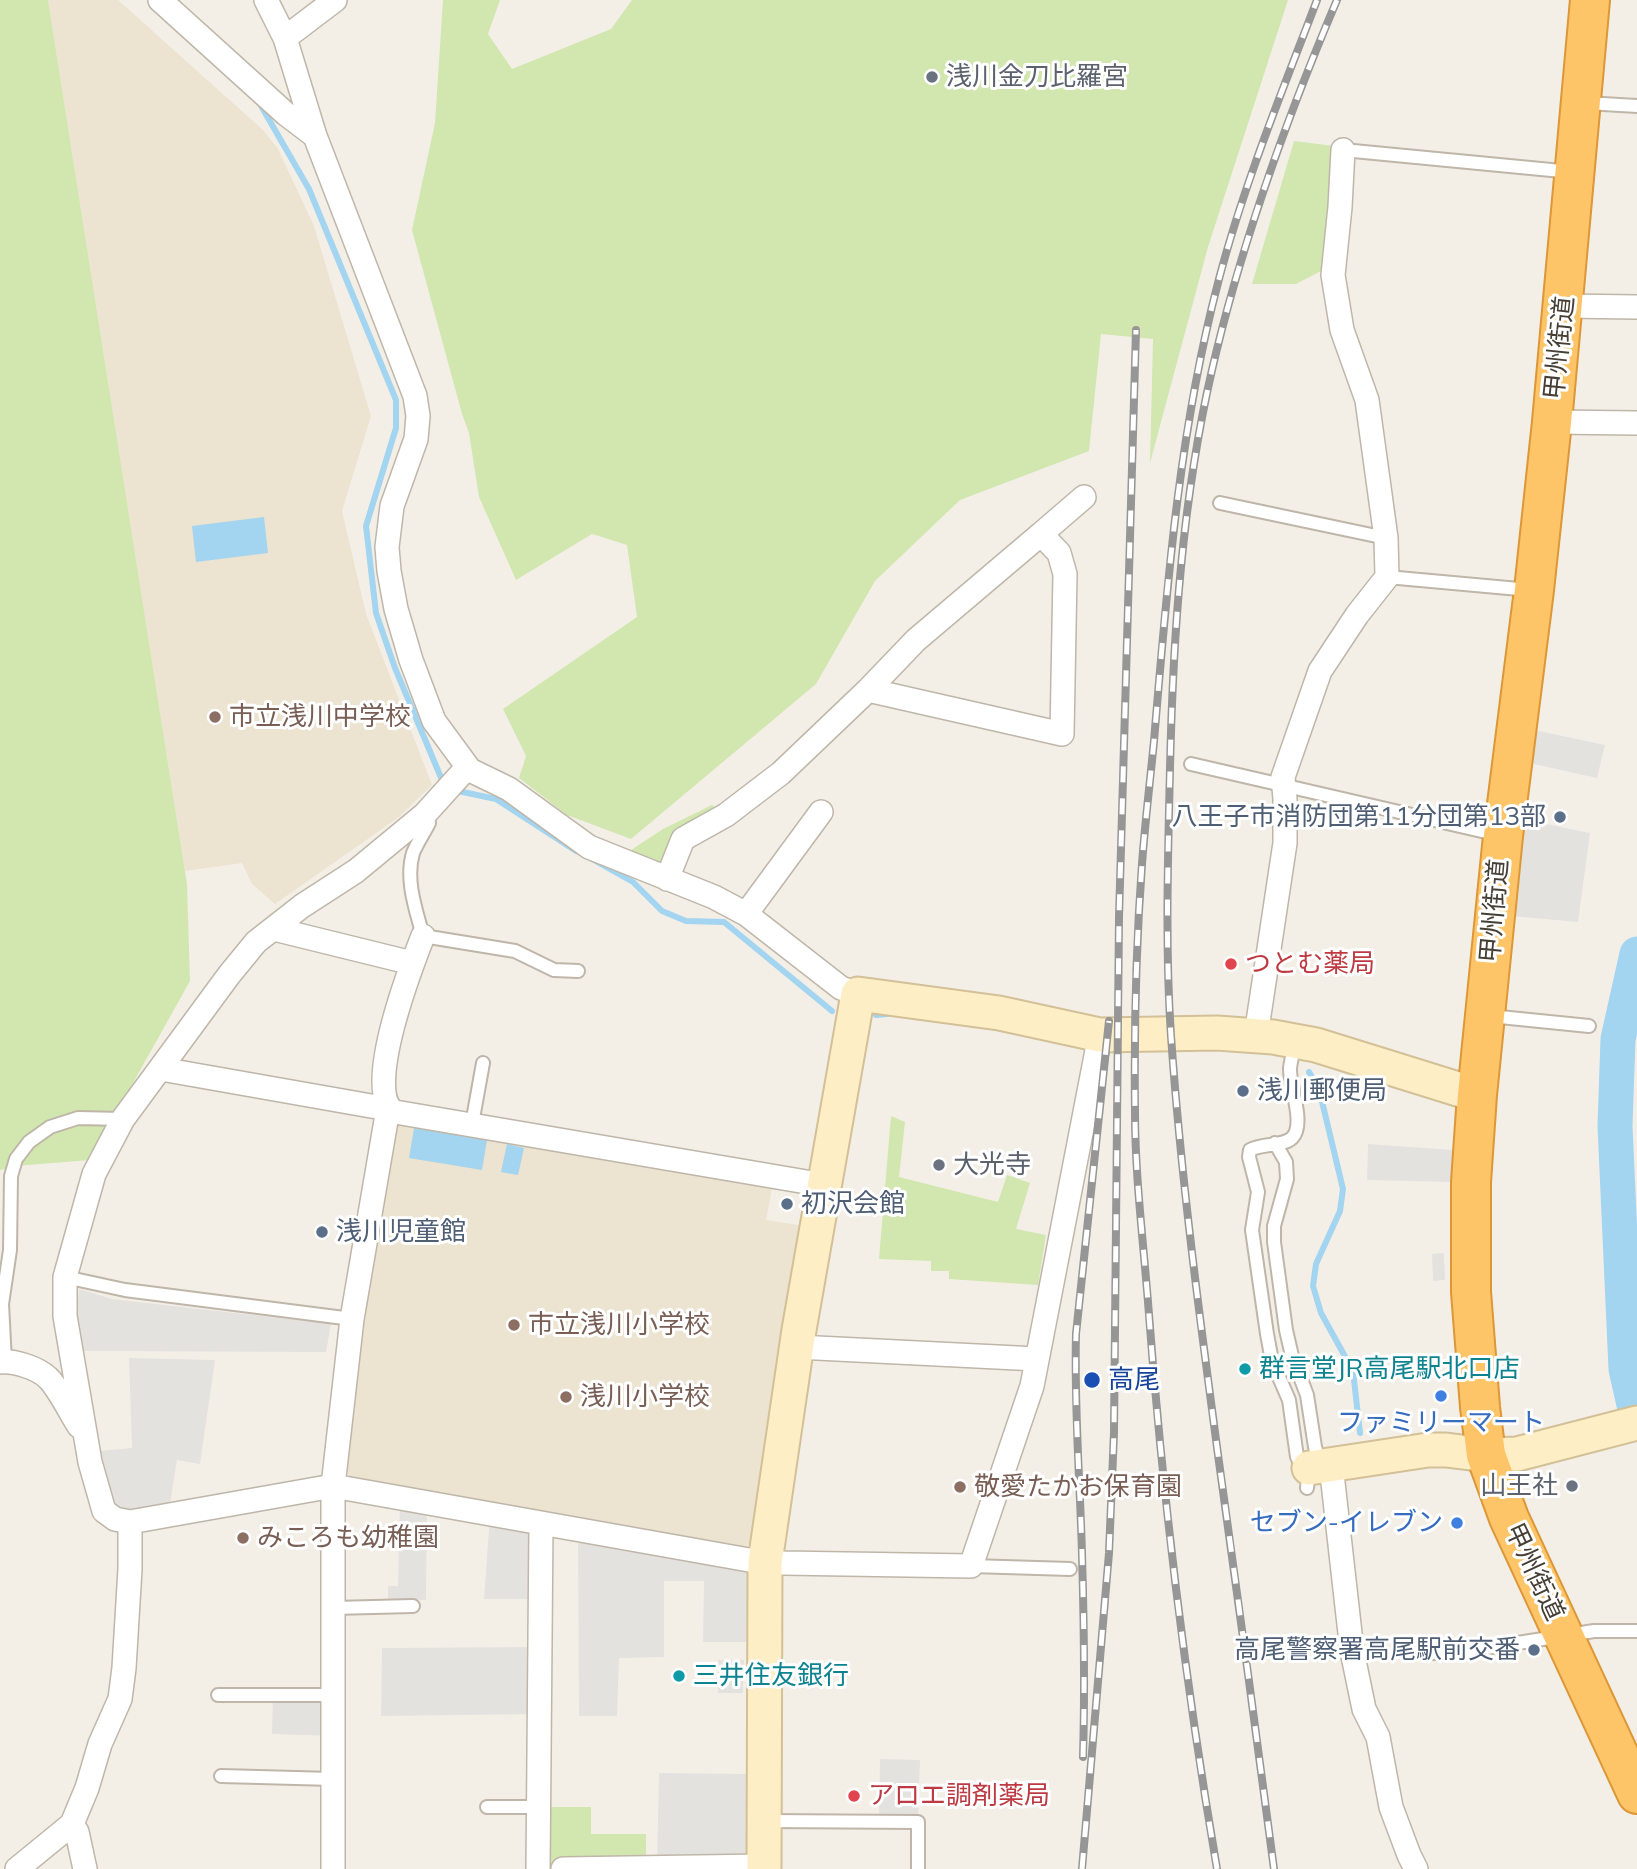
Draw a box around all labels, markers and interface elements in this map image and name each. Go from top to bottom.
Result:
place label: 浅川金刀比羅宮 [946,61,1128,93]
marker: 浅川金刀比羅宮 [924,69,940,85]
street label: 甲州街道 [1539,295,1581,401]
place label: 市立浅川中学校 [229,701,411,733]
marker: 市立浅川中学校 [207,709,223,725]
place label: 八王子市消防団第11分団第13部 [1172,801,1546,833]
marker: 八王子市消防団第11分団第13部 [1552,809,1568,825]
street label: 甲州街道 [1475,858,1515,964]
place label: つとむ薬局 [1245,948,1375,980]
marker: つとむ薬局 [1223,956,1239,972]
place label: 浅川郵便局 [1257,1075,1387,1107]
marker: 浅川郵便局 [1235,1083,1251,1099]
place label: 大光寺 [953,1149,1031,1181]
marker: 大光寺 [931,1157,947,1173]
place label: 初沢会館 [801,1188,905,1220]
marker: 初沢会館 [779,1196,795,1212]
place label: 浅川児童館 [336,1216,466,1248]
marker: 浅川児童館 [314,1224,330,1240]
place label: 市立浅川小学校 [528,1309,710,1341]
marker: 市立浅川小学校 [506,1317,522,1333]
place label: 群言堂JR高尾駅北口店 [1259,1353,1520,1385]
marker: 群言堂JR高尾駅北口店 [1237,1361,1253,1377]
place label: 高尾 [1108,1364,1160,1396]
marker: 高尾 [1082,1370,1102,1390]
place label: 浅川小学校 [580,1381,710,1413]
marker: ファミリーマート [1433,1388,1449,1404]
marker: 浅川小学校 [558,1389,574,1405]
place label: ファミリーマート [1337,1407,1545,1439]
place label: 山王社 [1480,1470,1558,1502]
place label: 敬愛たかお保育園 [974,1471,1182,1503]
marker: 山王社 [1564,1478,1580,1494]
marker: 敬愛たかお保育園 [952,1479,968,1495]
place label: セブン-イレブン [1250,1507,1443,1539]
marker: セブン-イレブン [1449,1515,1465,1531]
street label: 甲州街道 [1498,1518,1570,1626]
place label: みころも幼稚園 [257,1522,439,1554]
marker: みころも幼稚園 [235,1530,251,1546]
place label: 高尾警察署高尾駅前交番 [1234,1634,1520,1666]
marker: 高尾警察署高尾駅前交番 [1526,1642,1542,1658]
place label: 三井住友銀行 [693,1660,849,1692]
marker: 三井住友銀行 [671,1668,687,1684]
place label: アロエ調剤薬局 [868,1780,1050,1812]
marker: アロエ調剤薬局 [846,1788,862,1804]

